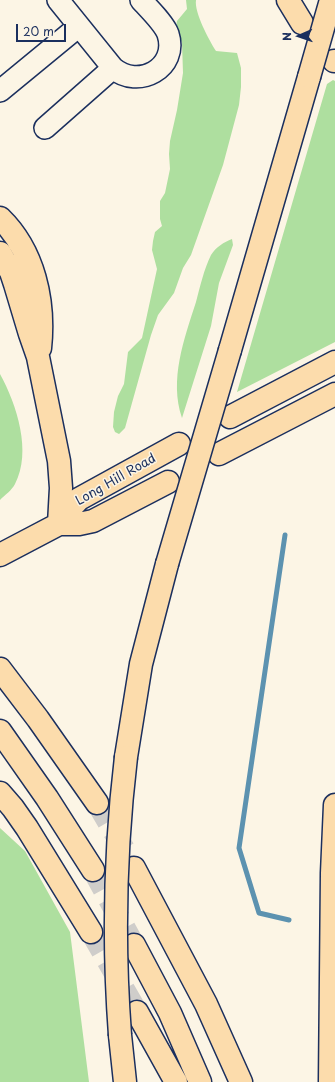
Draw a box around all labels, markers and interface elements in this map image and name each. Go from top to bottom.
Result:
scale bar [18,16,68,42]
north arrow [279,16,319,56]
text: 20 m [23,22,54,40]
text: N [278,32,295,41]
street label: Long Hill Road [73,451,159,509]

